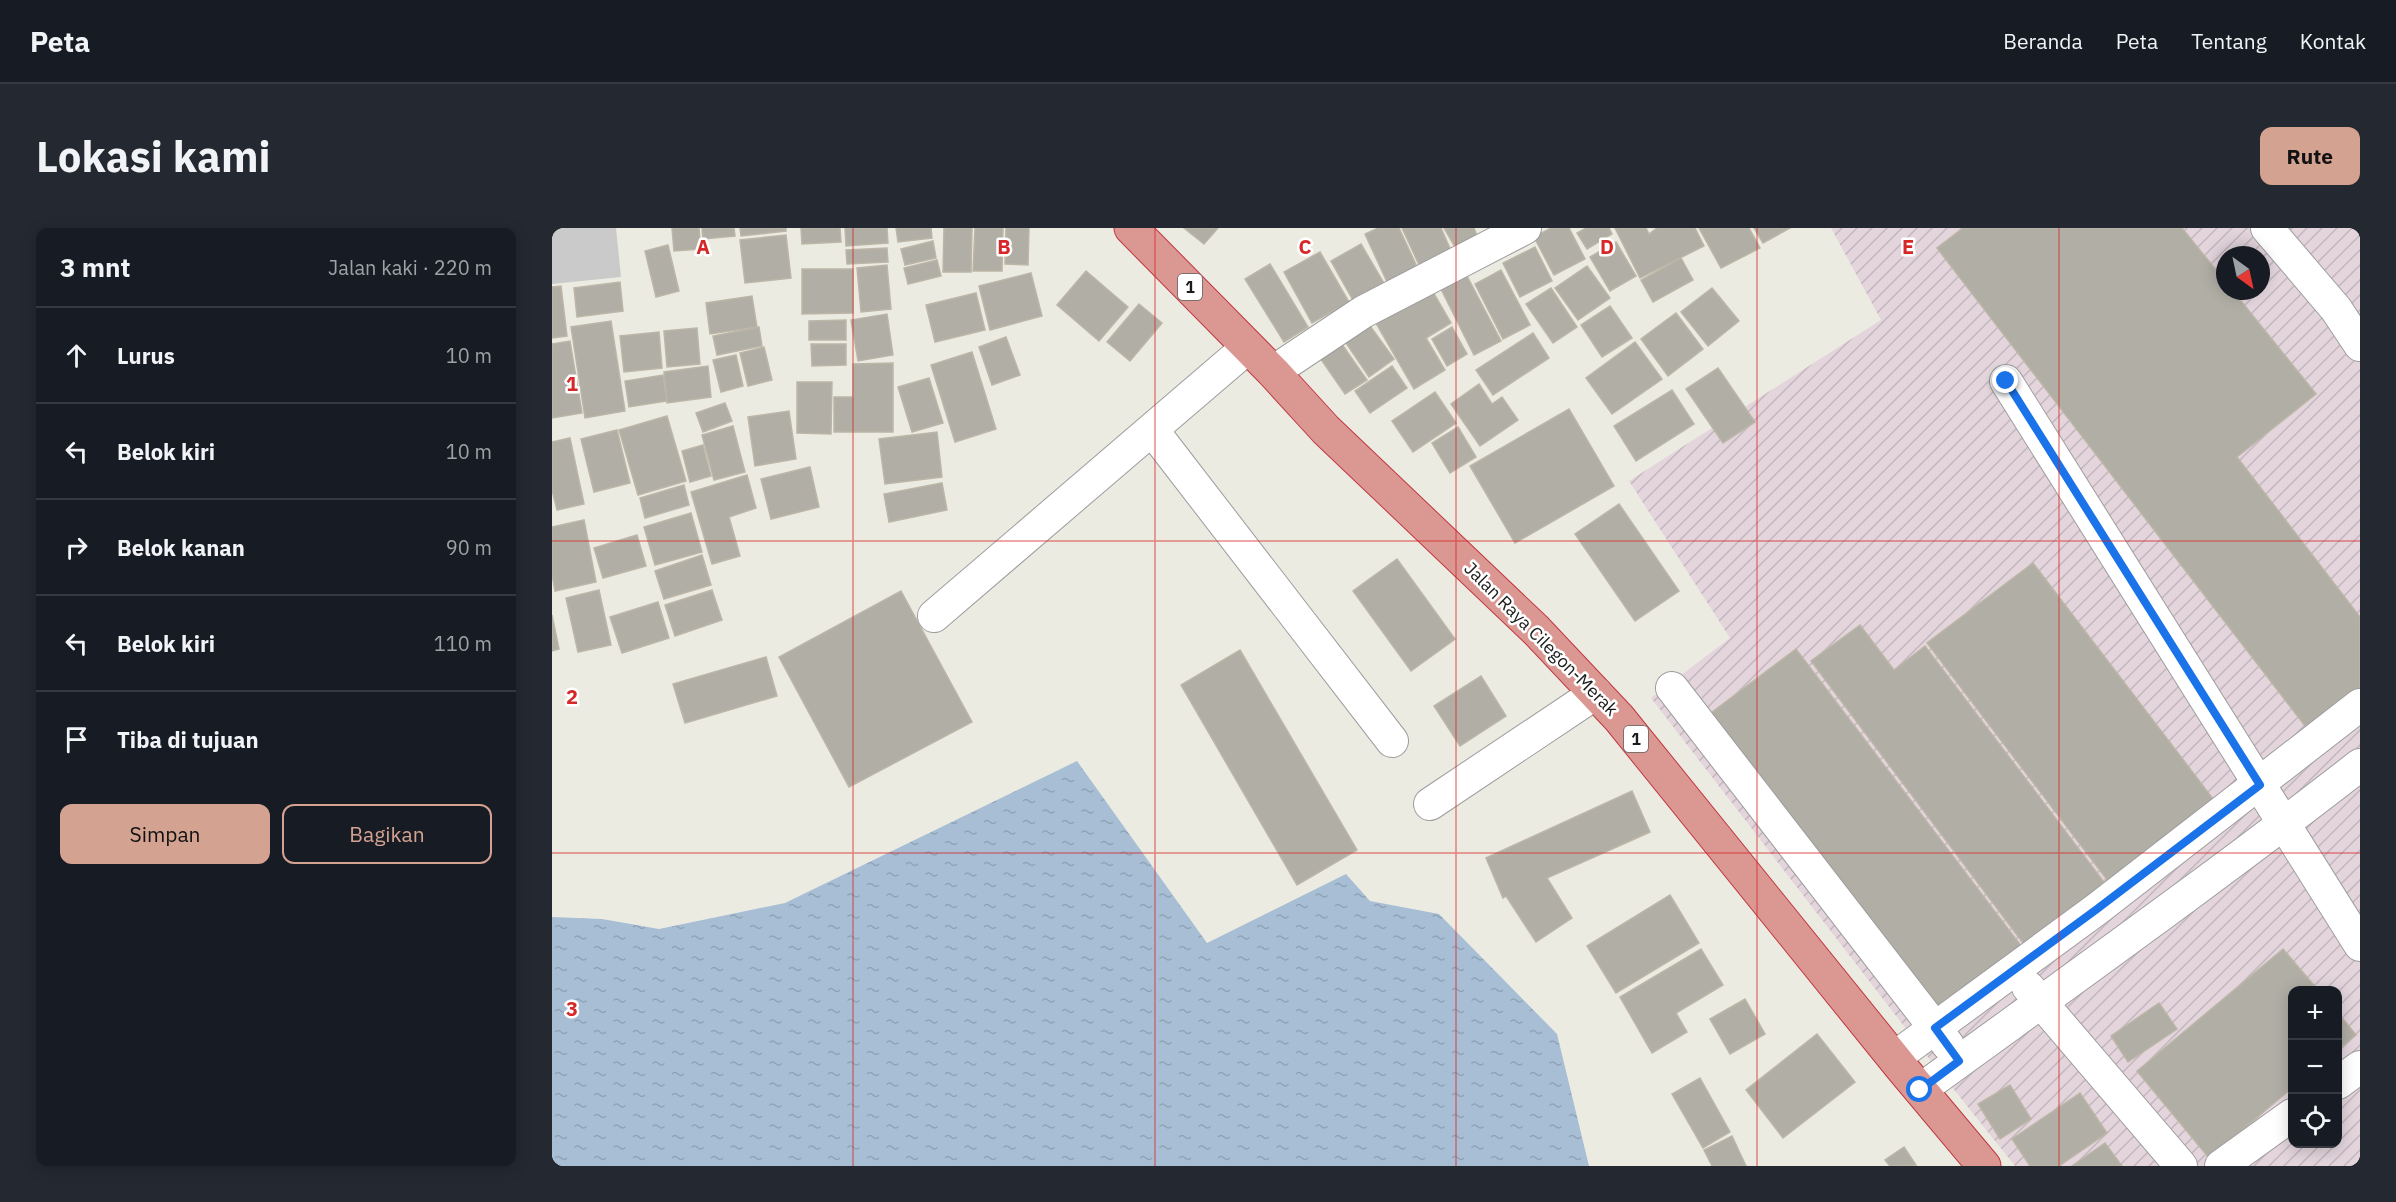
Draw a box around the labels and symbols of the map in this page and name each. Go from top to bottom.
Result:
text: A [696,233,710,260]
text: B [997,233,1011,260]
text: C [1298,233,1312,260]
text: D [1600,233,1614,260]
text: E [1902,233,1914,260]
north arrow [2216,246,2270,300]
road number: 1 [1178,274,1202,300]
route end [1992,367,2018,393]
text: 1 [566,370,578,397]
street label: Jalan Raya Cilegon-Merak [1459,557,1624,721]
text: 2 [566,683,578,710]
road number: 1 [1624,726,1648,752]
text: 3 [566,995,578,1022]
route start [1906,1076,1932,1102]

